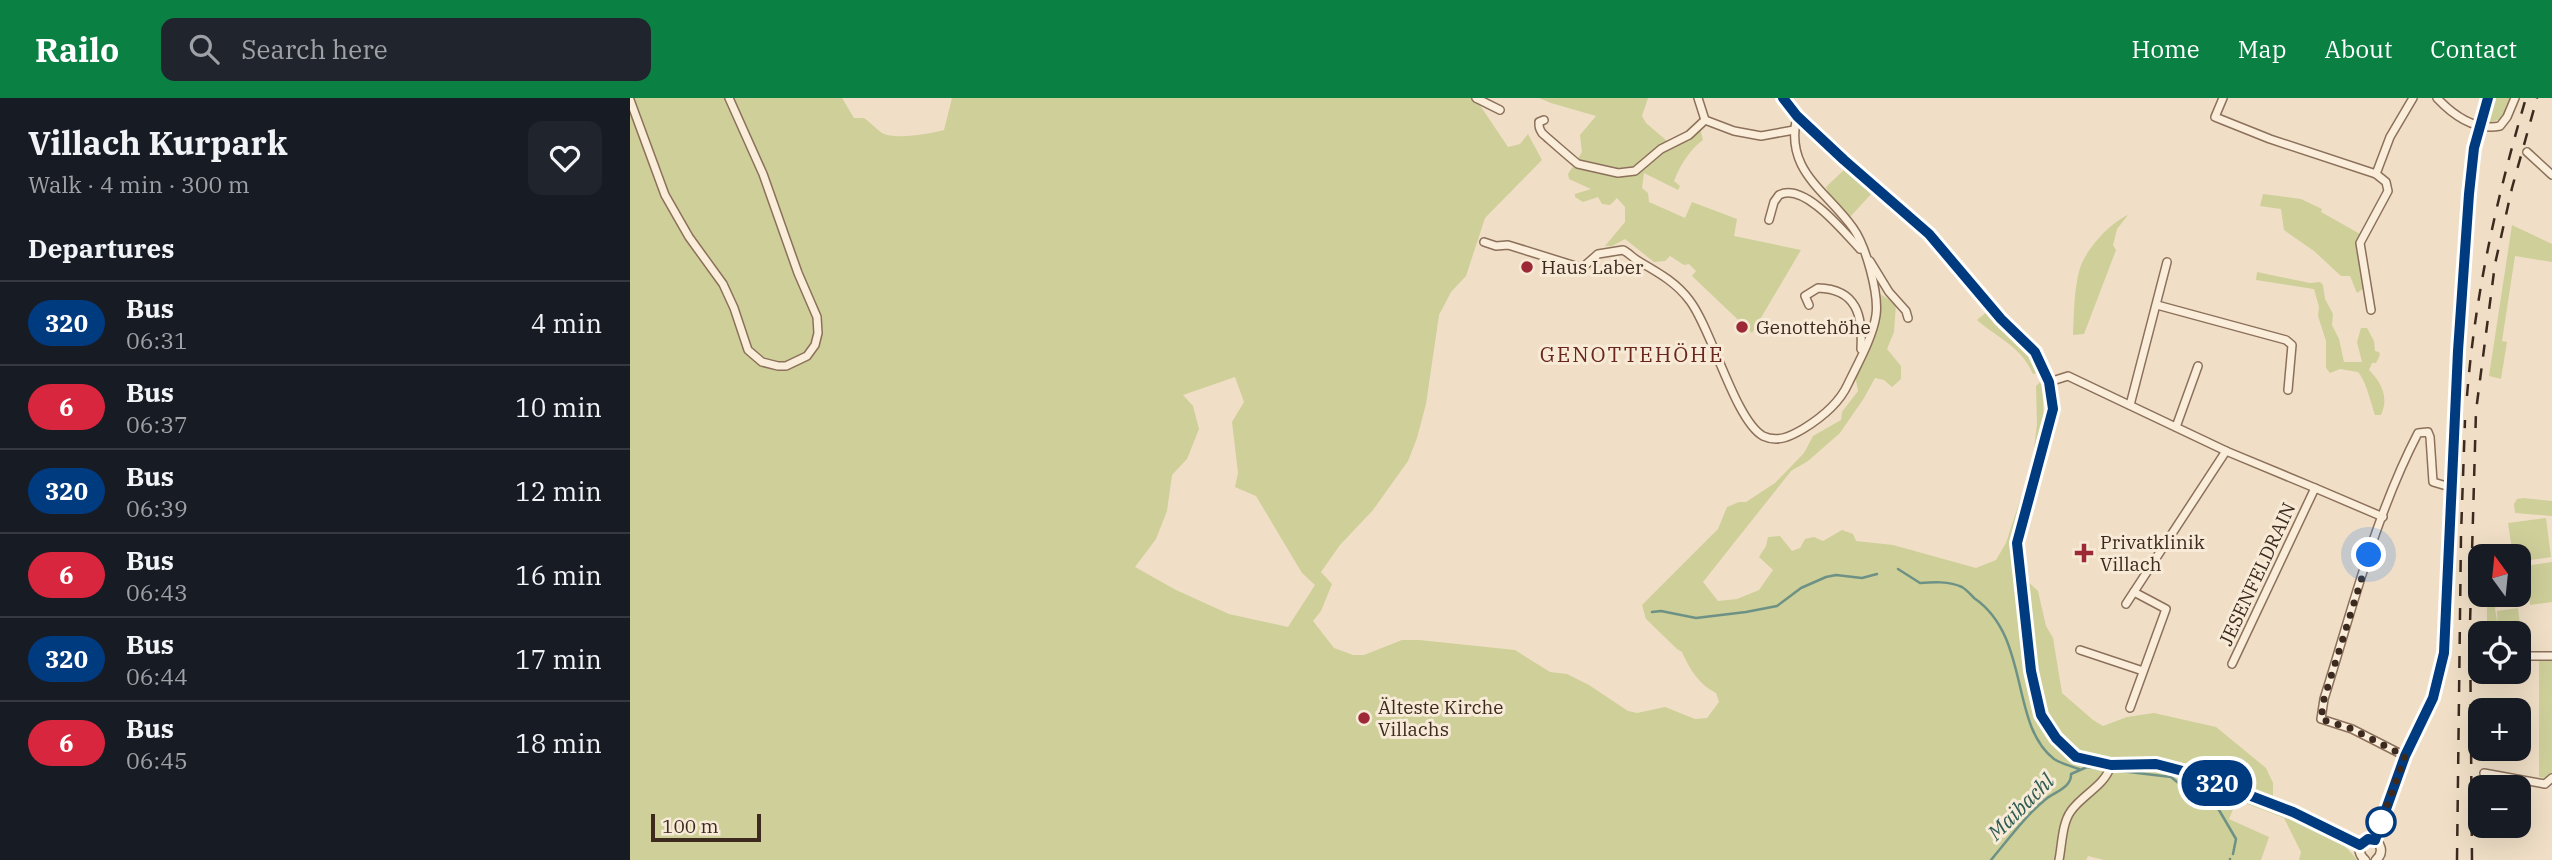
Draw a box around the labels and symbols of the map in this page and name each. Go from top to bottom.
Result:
place label: Haus Laber [1541,255,1644,279]
marker: Haus Laber [1519,259,1535,275]
place label: Genottehöhe [1756,315,1871,339]
marker: Genottehöhe [1734,319,1750,335]
district label: GENOTTEHÖHE [1540,340,1724,368]
street label: JESENFELDRAIN [2213,499,2301,649]
place label: Privatklinik Villach [2100,530,2205,576]
your location [2351,537,2386,572]
marker: Privatklinik Villach [2074,543,2094,563]
north arrow [2468,544,2530,607]
place label: Älteste Kirche Villachs [1378,695,1504,741]
marker: Älteste Kirche Villachs [1356,710,1372,726]
line badge: 320 [2177,760,2257,806]
water label: Maibachl [1980,766,2060,846]
unlabelled marker [2366,807,2396,837]
scale bar [651,811,761,843]

